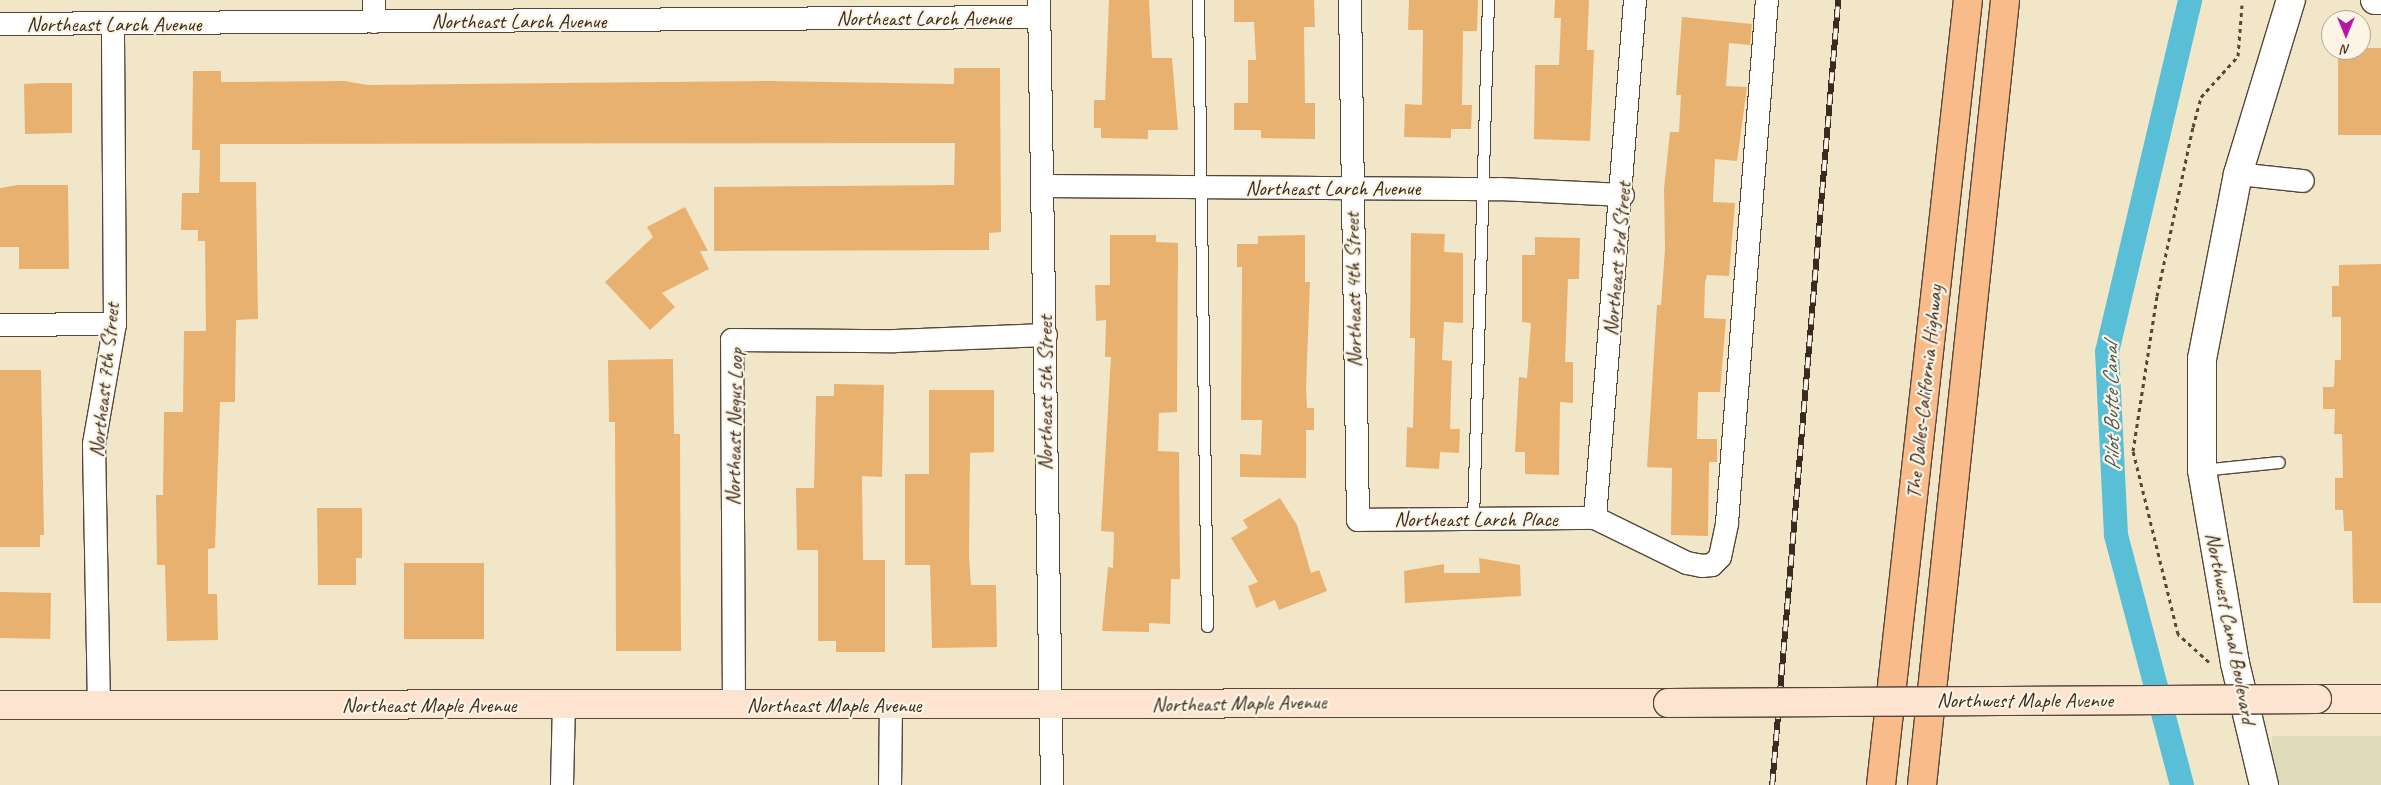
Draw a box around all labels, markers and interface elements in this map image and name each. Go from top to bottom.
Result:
street label: Northeast Larch Avenue [837,5,1011,31]
street label: Northeast Larch Avenue [432,8,606,34]
north arrow [2321,10,2371,60]
street label: Northeast Larch Avenue [27,11,201,37]
text: N [2342,41,2350,58]
street label: Northeast Larch Avenue [1246,175,1420,201]
street label: Northeast 3rd Street [1598,181,1636,337]
street label: Northeast 4th Street [1339,212,1367,368]
street label: The Dalles-California Highway [1900,284,1948,500]
street label: Northeast 7th Street [83,301,125,459]
street label: Northeast 5th Street [1032,315,1058,471]
water label: Pilot Butte Canal [2098,343,2126,471]
street label: Northeast Negus Loop [720,348,748,506]
street label: Northeast Larch Place [1394,506,1558,532]
street label: Northwest Canal Boulevard [2200,530,2262,726]
street label: Northwest Maple Avenue [1937,687,2113,713]
street label: Northeast Maple Avenue [1151,689,1327,717]
street label: Northeast Maple Avenue [342,692,516,718]
street label: Northeast Maple Avenue [747,692,921,718]

